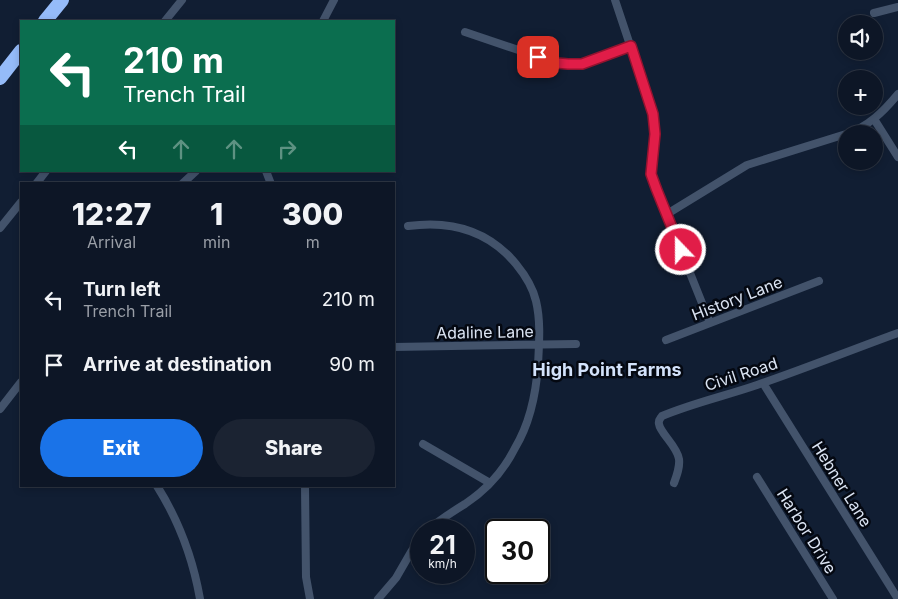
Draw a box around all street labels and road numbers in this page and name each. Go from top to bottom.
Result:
street label: History Lane [689,272,785,324]
street label: Adaline Lane [436,321,534,343]
street label: Civil Road [702,353,780,395]
street label: Hebner Lane [808,438,876,530]
street label: Harbor Drive [773,485,841,577]

